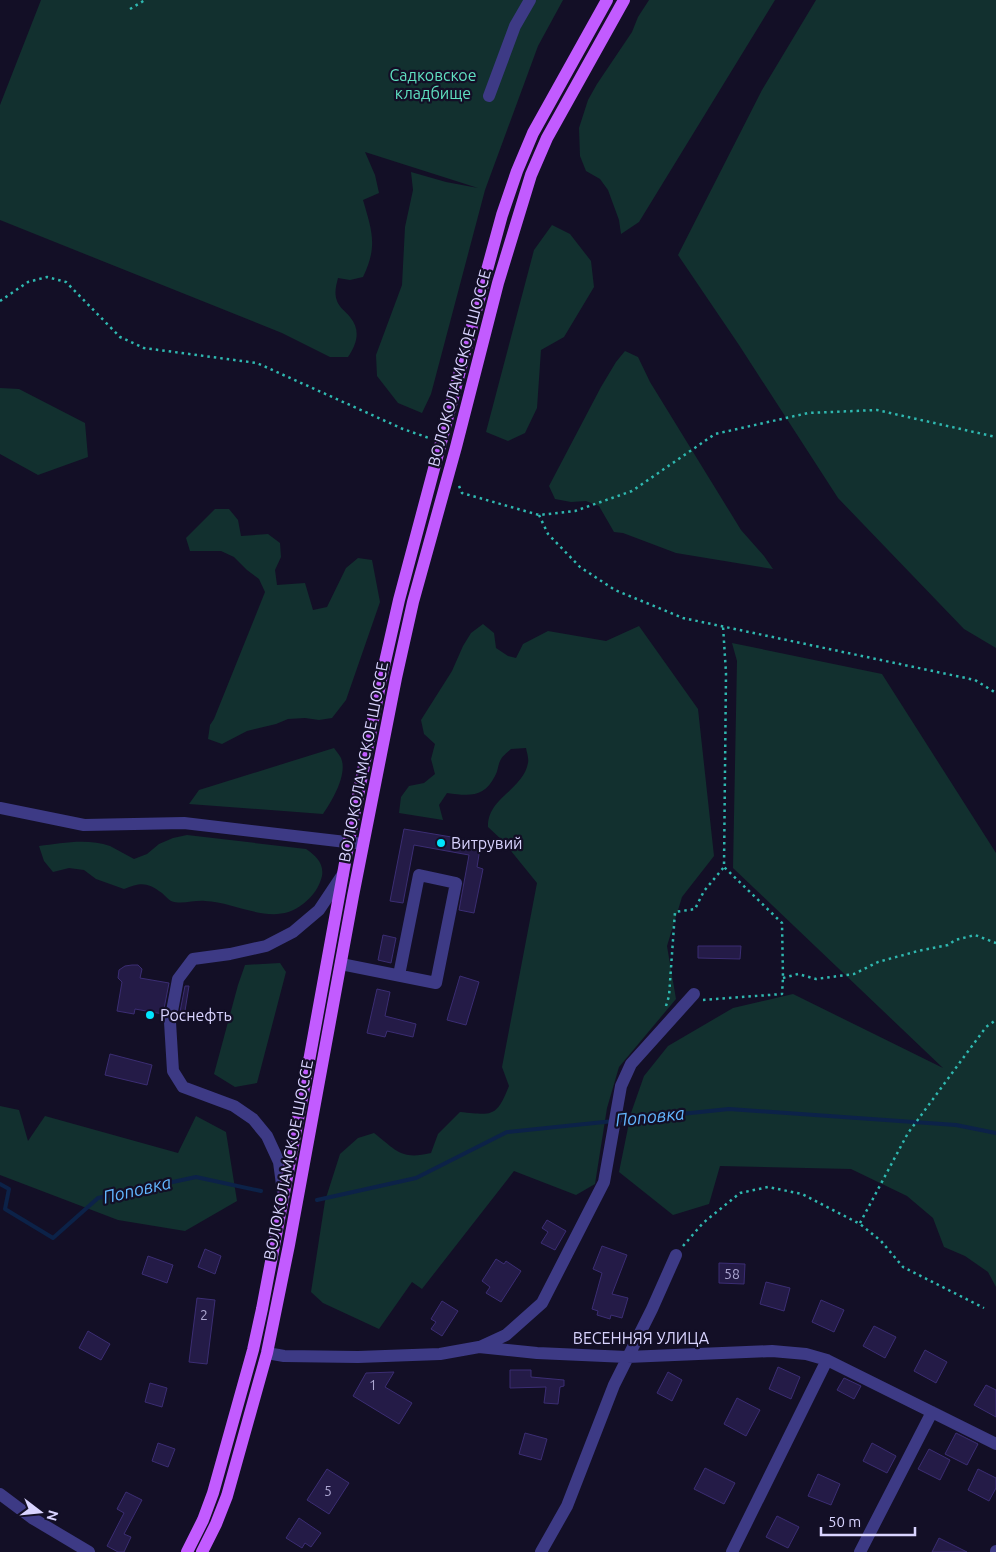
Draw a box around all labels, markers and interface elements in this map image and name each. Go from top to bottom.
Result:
park label: Садковское кладбище [389,66,477,102]
street label: ВОЛОКОЛАМСКОЕ ШОССЕ [424,267,494,469]
street label: ВОЛОКОЛАМСКОЕ ШОССЕ [335,660,391,864]
place label: Витрувий [451,834,523,852]
marker: Витрувий [435,837,447,849]
place label: Роснефть [160,1006,232,1024]
marker: Роснефть [144,1009,156,1021]
street label: ВОЛОКОЛАМСКОЕ ШОССЕ [260,1058,316,1262]
water label: Поповка [614,1102,686,1130]
water label: Поповка [101,1171,173,1207]
house number: 58 [724,1266,740,1282]
house number: 2 [200,1307,208,1323]
street label: ВЕСЕННЯЯ УЛИЦА [573,1329,710,1347]
house number: 1 [369,1377,377,1393]
house number: 5 [324,1483,332,1499]
north arrow [15,1487,65,1537]
scale bar [821,1504,915,1536]
text: N [43,1508,62,1523]
text: 50 m [828,1513,861,1530]

